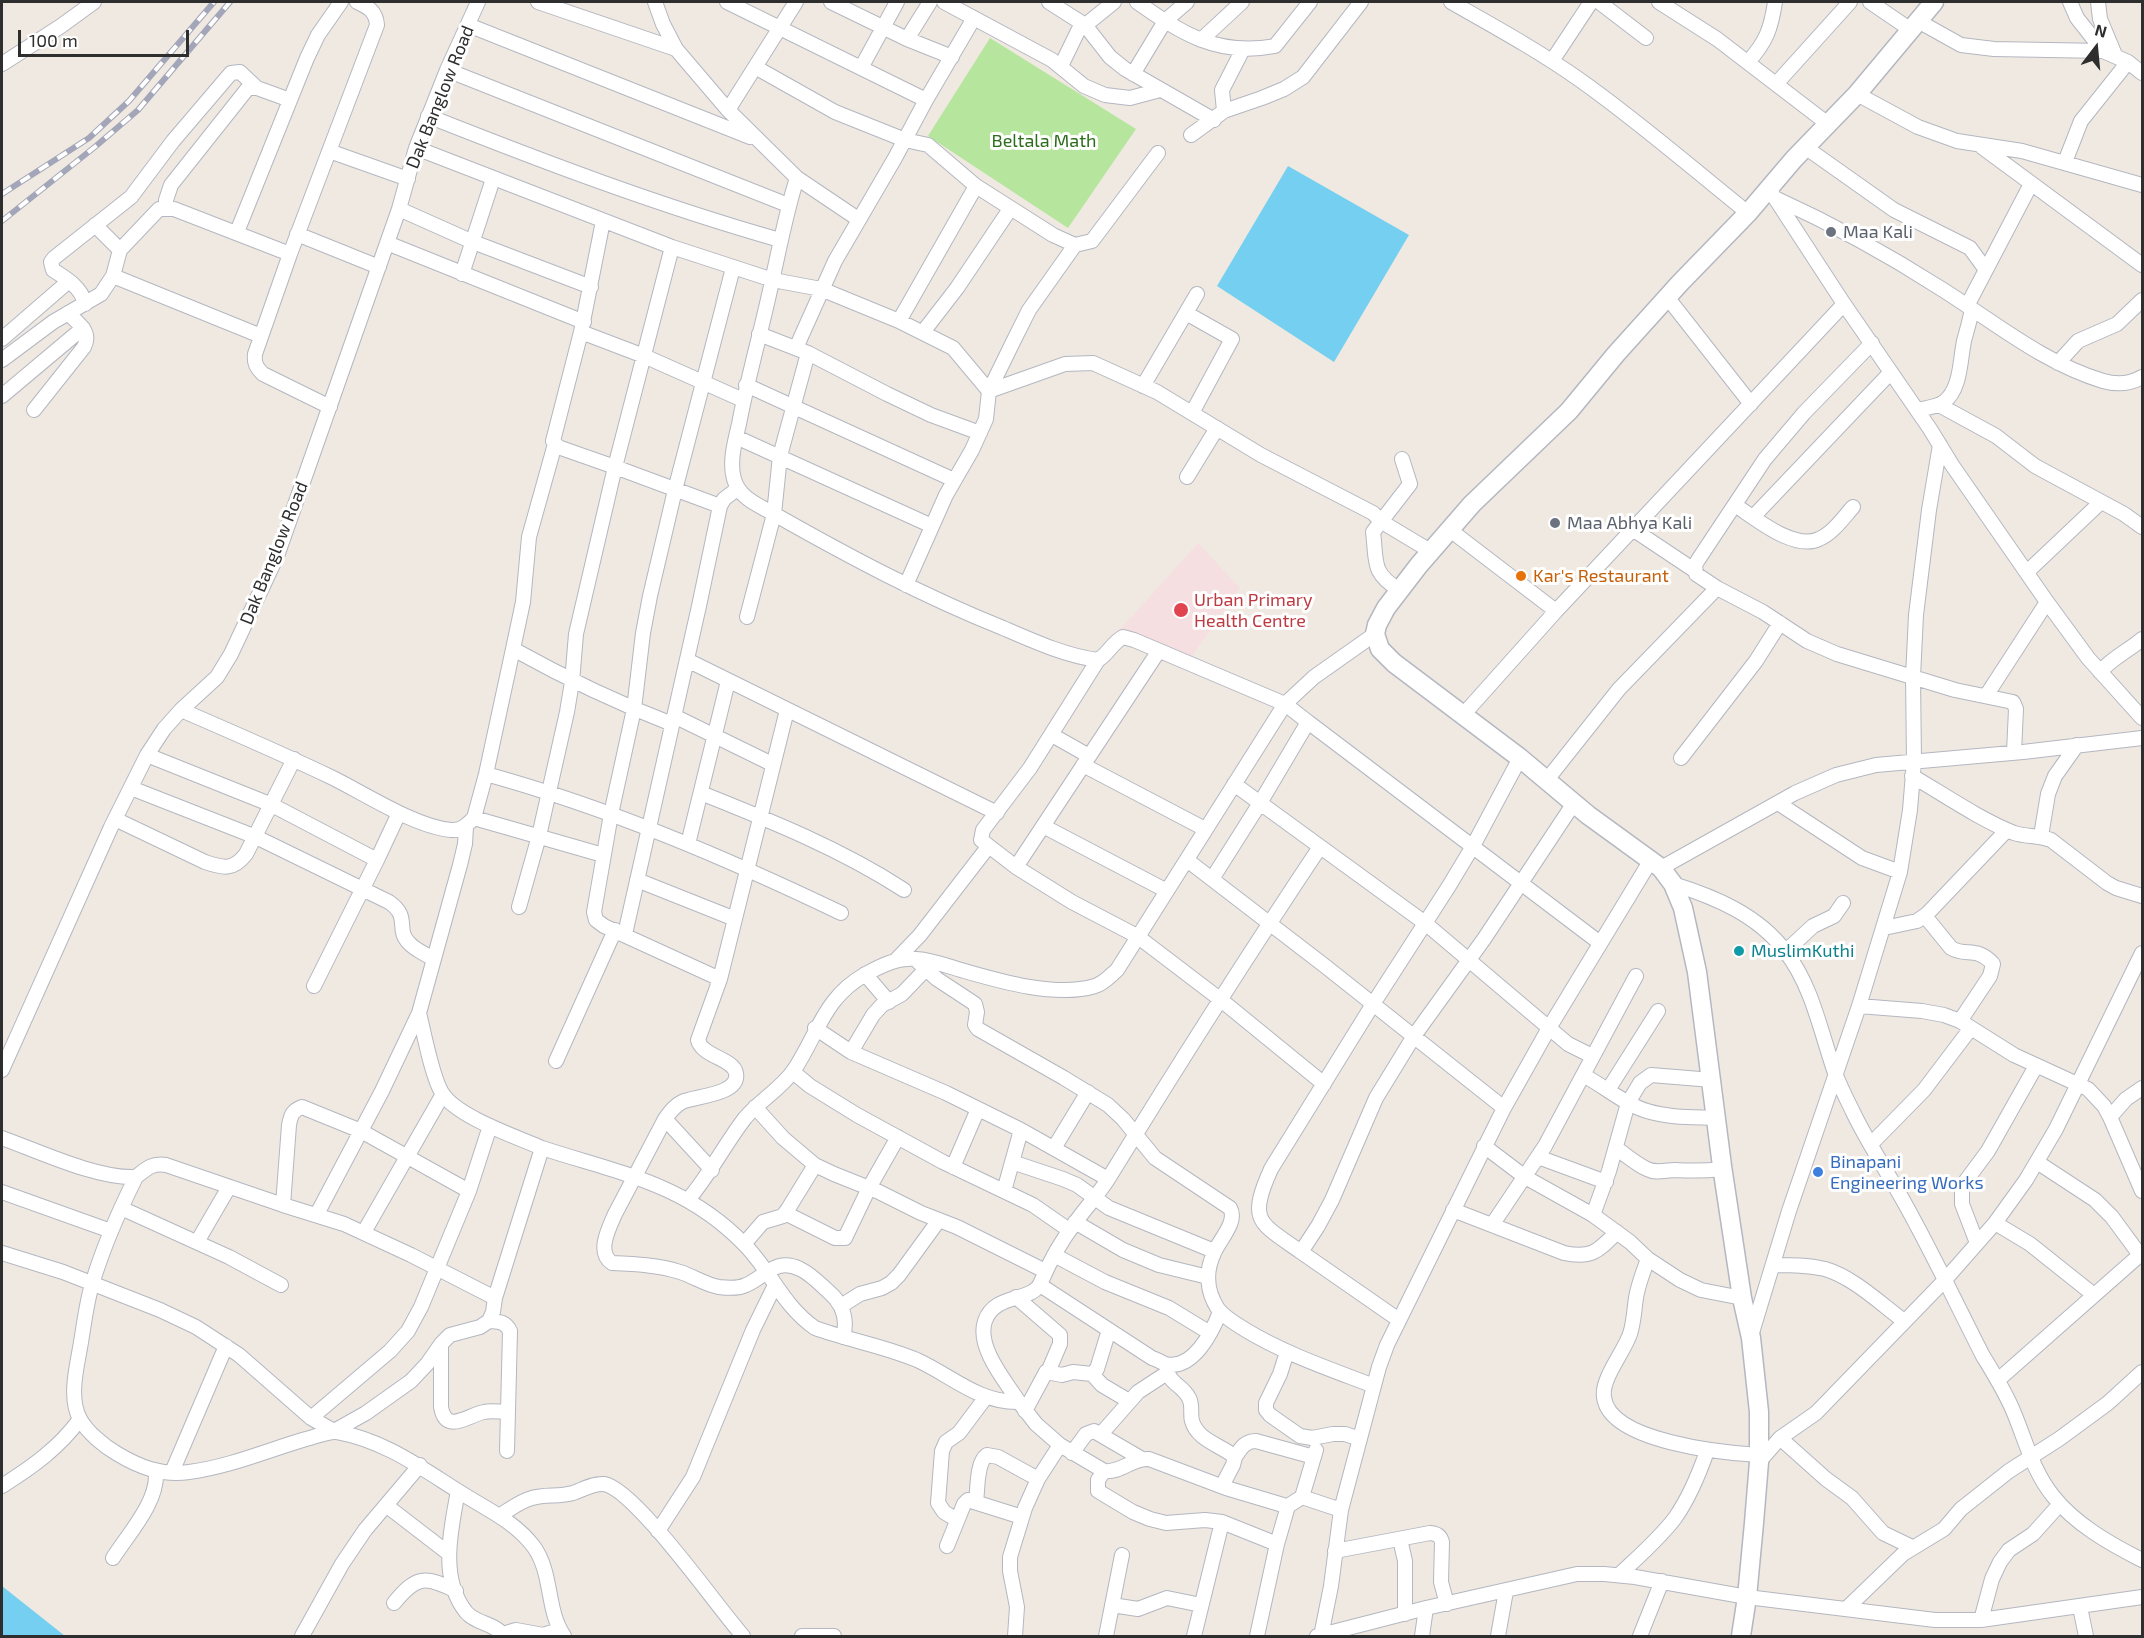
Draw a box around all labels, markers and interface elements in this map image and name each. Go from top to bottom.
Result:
scale bar [21,18,192,56]
north arrow [2066,18,2126,78]
text: N [2093,19,2109,41]
street label: Dak Banglow Road [401,22,479,172]
text: 100 m [29,29,78,51]
park label: Beltala Math [991,130,1097,152]
place label: Maa Kali [1843,221,1913,243]
marker: Maa Kali [1824,225,1838,239]
street label: Dak Banglow Road [235,478,313,628]
place label: Maa Abhya Kali [1567,512,1692,534]
marker: Maa Abhya Kali [1548,516,1562,530]
place label: Kar's Restaurant [1533,565,1669,587]
marker: Kar's Restaurant [1514,569,1528,583]
place label: Urban Primary Health Centre [1194,589,1313,632]
marker: Urban Primary Health Centre [1172,601,1190,619]
place label: MuslimKuthi [1751,940,1854,962]
marker: MuslimKuthi [1732,944,1746,958]
place label: Binapani Engineering Works [1830,1151,1984,1194]
marker: Binapani Engineering Works [1811,1165,1825,1179]

